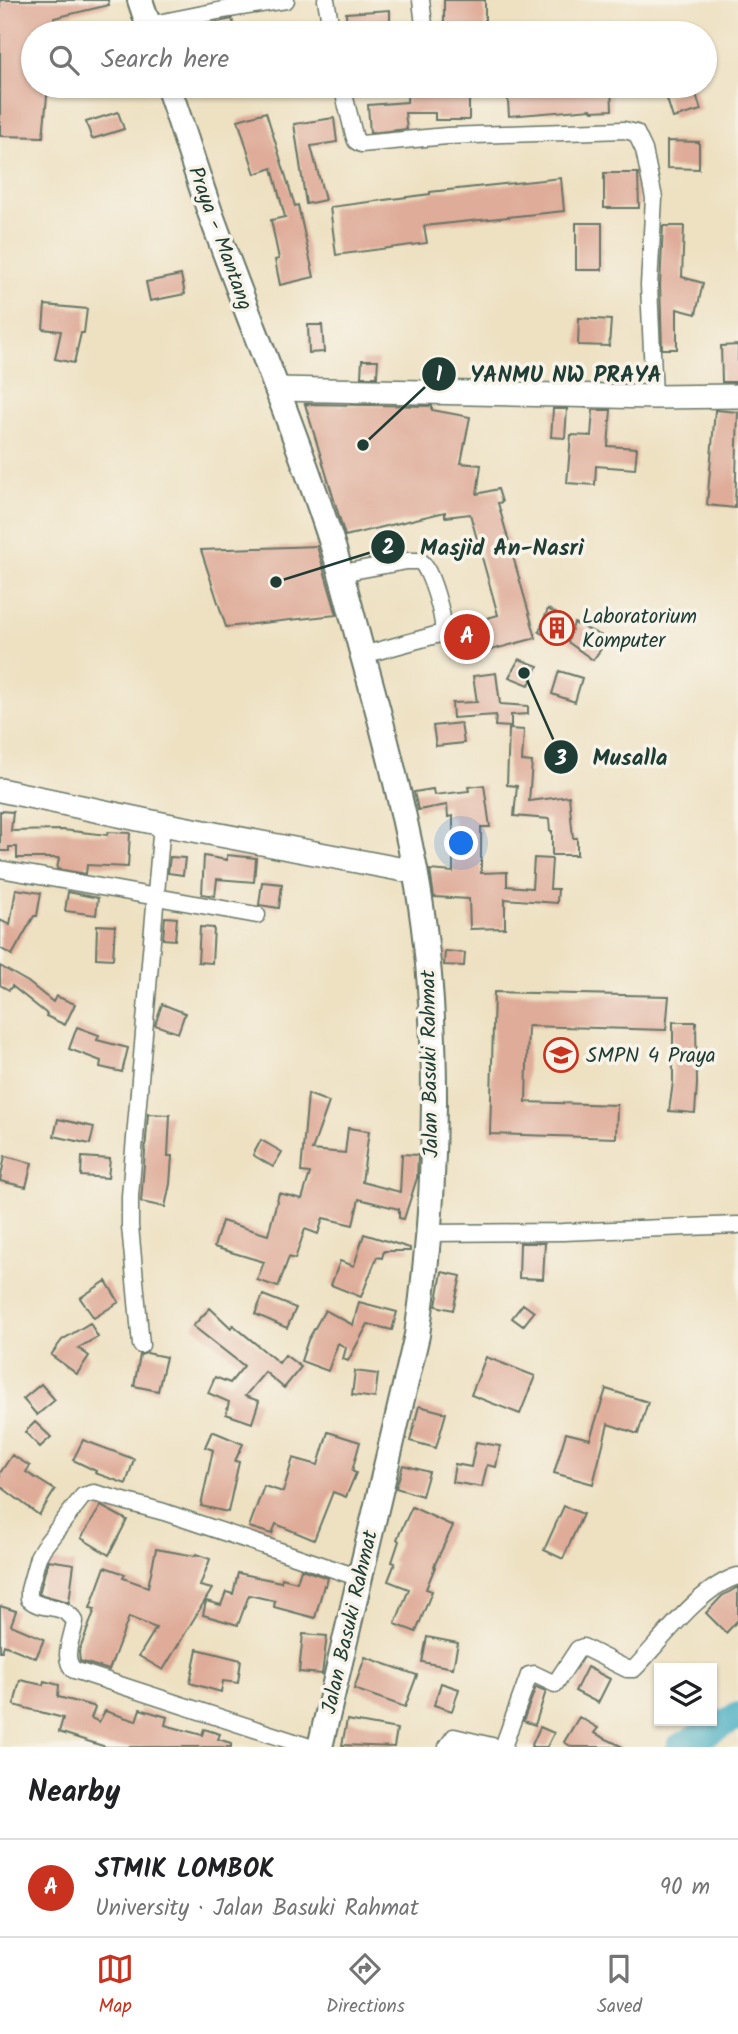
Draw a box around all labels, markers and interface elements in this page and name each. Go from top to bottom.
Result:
search box [21,21,717,98]
text: Search here [101,39,229,81]
icon: search [45,41,83,79]
street label: Praya - Mantang [178,162,261,315]
callout: YANMU NW PRAYA [422,352,676,396]
text: YANMU NW PRAYA [470,358,662,394]
text: 1 [436,359,443,392]
callout: Masjid An-Nasri [371,525,597,569]
text: Masjid An-Nasri [420,531,585,567]
text: 2 [382,532,394,565]
place label: Laboratorium Komputer [582,601,697,658]
building icon: Laboratorium Komputer [538,609,576,647]
pin: A [444,611,490,663]
callout: Musalla [544,735,682,779]
text: Musalla [592,741,668,777]
text: 3 [554,743,567,776]
your location [444,826,478,860]
street label: Jalan Basuki Rahmat [412,969,449,1158]
school or university icon: SMPN 4 Praya [542,1036,580,1074]
place label: SMPN 4 Praya [586,1040,716,1073]
street label: Jalan Basuki Rahmat [313,1526,388,1718]
map controls [654,1663,717,1726]
button: layers [654,1663,717,1726]
text: Nearby [28,1769,120,1817]
text: STMIK LOMBOK [95,1849,275,1891]
text: A [44,1870,58,1906]
text: 90 m [660,1870,710,1906]
text: University · Jalan Basuki Rahmat [95,1891,419,1927]
tab: Map [96,1950,134,2022]
tab: Directions [326,1950,405,2022]
tab: Saved [597,1950,642,2022]

